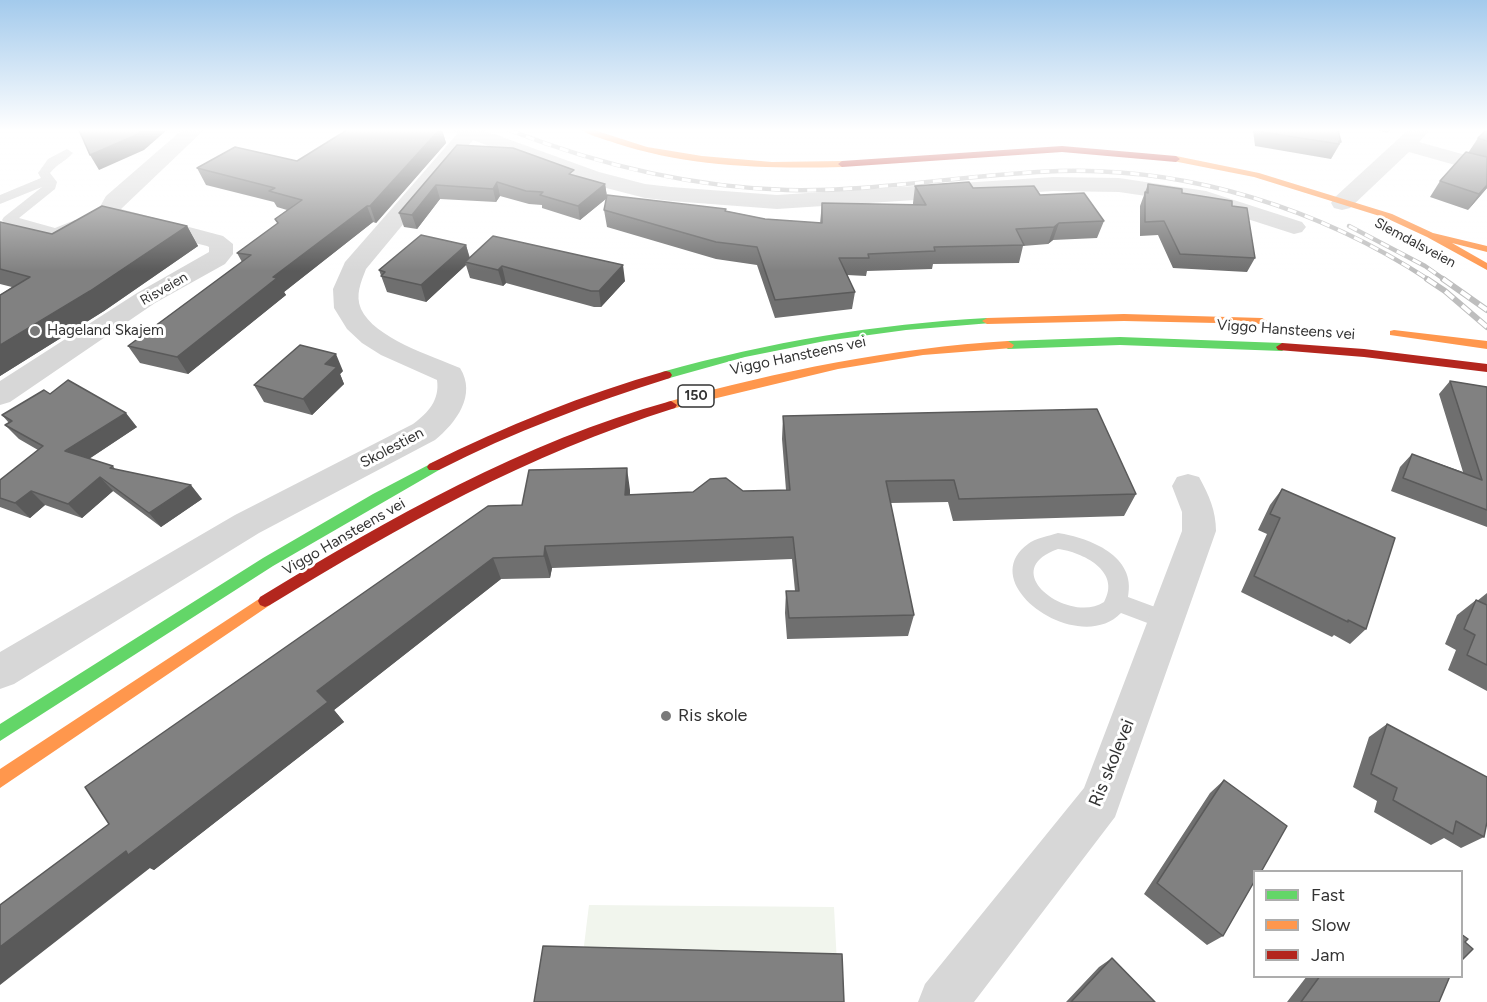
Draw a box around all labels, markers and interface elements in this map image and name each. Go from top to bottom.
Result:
street label: Slemdalsveien [1371,215,1459,271]
street label: Risveien [137,269,191,309]
street label: Viggo Hansteens vei [1216,316,1356,344]
place label: Hageland Skajem [47,322,164,340]
marker: Hageland Skajem [28,324,42,338]
street label: Viggo Hansteens vei [728,333,868,379]
road number: 150 [678,385,714,407]
street label: Skolestien [357,424,427,472]
street label: Viggo Hansteens vei [280,495,408,579]
place label: Ris skole [678,705,747,727]
marker: Ris skole [659,709,673,723]
street label: Ris skolevei [1085,716,1139,810]
legend [1253,870,1463,978]
text: Fast [1311,884,1345,906]
text: Slow [1311,914,1350,936]
text: Jam [1311,944,1345,966]

